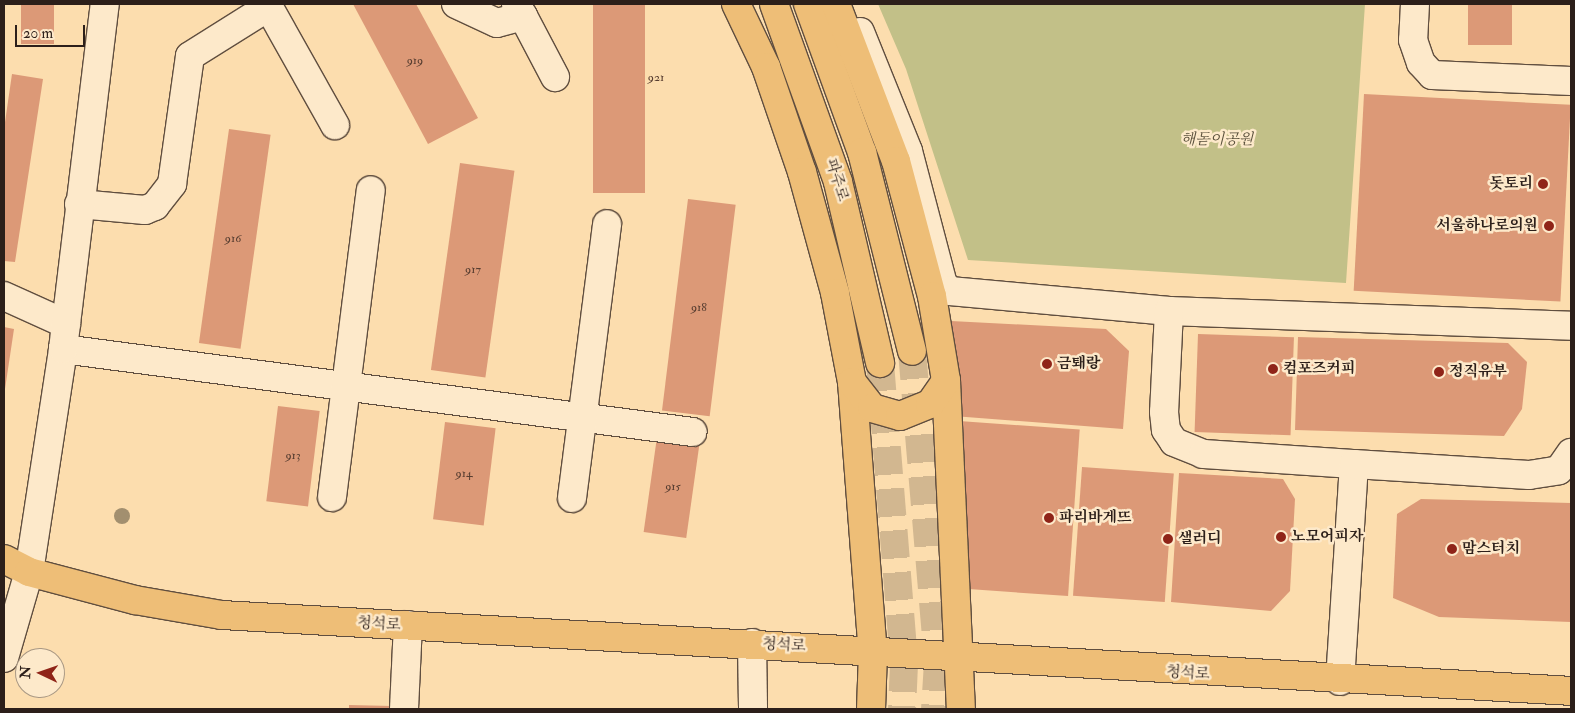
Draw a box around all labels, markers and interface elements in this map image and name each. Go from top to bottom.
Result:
scale bar [18,15,88,47]
text: 20 m [23,24,53,43]
house number: 919 [407,54,423,68]
house number: 921 [648,71,664,85]
park label: 해돋이공원 [1181,131,1253,149]
street label: 파주로 [822,157,852,203]
place label: 돗토리 [1490,175,1533,193]
marker: 돗토리 [1537,178,1549,190]
place label: 서울하나로의원 [1437,217,1538,235]
marker: 서울하나로의원 [1542,219,1556,233]
house number: 916 [225,232,241,246]
house number: 917 [465,263,481,277]
house number: 918 [691,301,707,315]
place label: 금퇘랑 [1057,355,1100,373]
marker: 금퇘랑 [1041,358,1053,370]
place label: 컴포즈커피 [1283,360,1355,378]
marker: 컴포즈커피 [1267,363,1279,375]
place label: 정직유부 [1449,363,1507,381]
marker: 정직유부 [1433,366,1445,378]
house number: 913 [286,449,300,463]
house number: 914 [456,467,472,481]
house number: 915 [665,480,681,494]
place label: 파리바게뜨 [1059,509,1131,527]
marker: 파리바게뜨 [1043,512,1055,524]
place label: 노모어피자 [1291,528,1363,546]
place label: 샐러디 [1178,530,1221,548]
marker: 노모어피자 [1275,531,1287,543]
marker: 샐러디 [1162,533,1174,545]
place label: 맘스터치 [1462,540,1520,558]
marker: 맘스터치 [1446,543,1458,555]
street label: 청석로 [357,614,401,634]
street label: 청석로 [762,635,806,655]
north arrow [15,648,65,698]
street label: 청석로 [1166,663,1210,683]
text: N [17,666,34,679]

